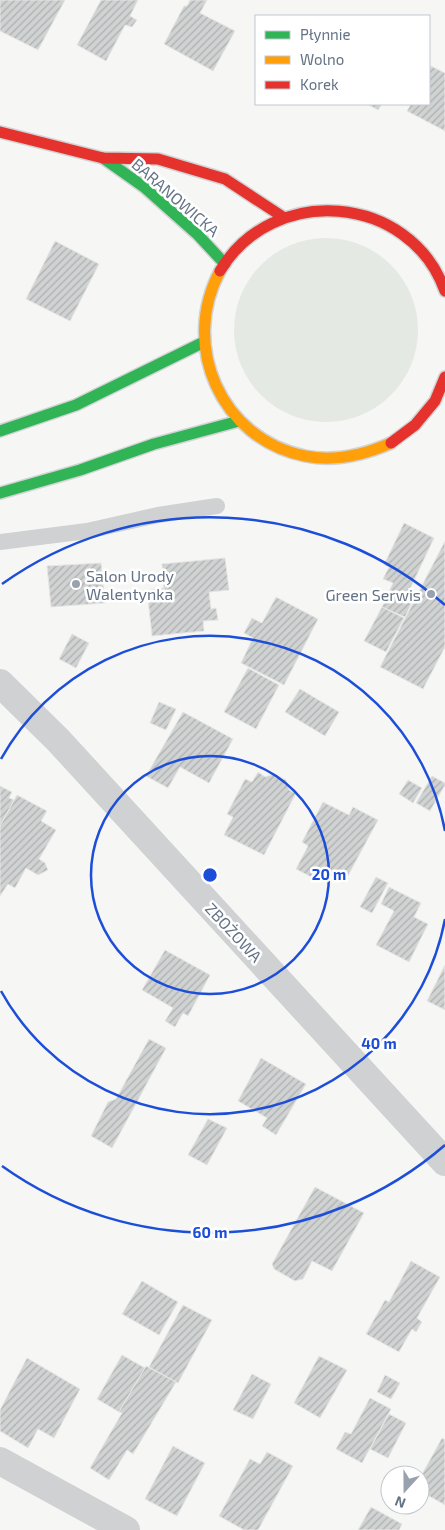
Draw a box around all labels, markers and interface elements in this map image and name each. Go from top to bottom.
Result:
legend [255,15,430,105]
text: Płynnie [300,25,351,43]
text: Wolno [300,50,344,68]
text: Korek [300,75,339,93]
street label: BARANOWICKA [128,154,224,240]
place label: Salon Urody Walentynka [86,566,175,603]
marker: Salon Urody Walentynka [70,578,82,590]
place label: Green Serwis [325,585,421,604]
marker: Green Serwis [425,588,437,600]
text: 20 m [312,865,346,883]
centre of rings [201,866,219,884]
street label: ZBOŻOWA [202,898,266,966]
text: 40 m [361,1034,397,1052]
text: 60 m [193,1223,227,1241]
north arrow [380,1465,430,1515]
text: N [392,1493,408,1512]

